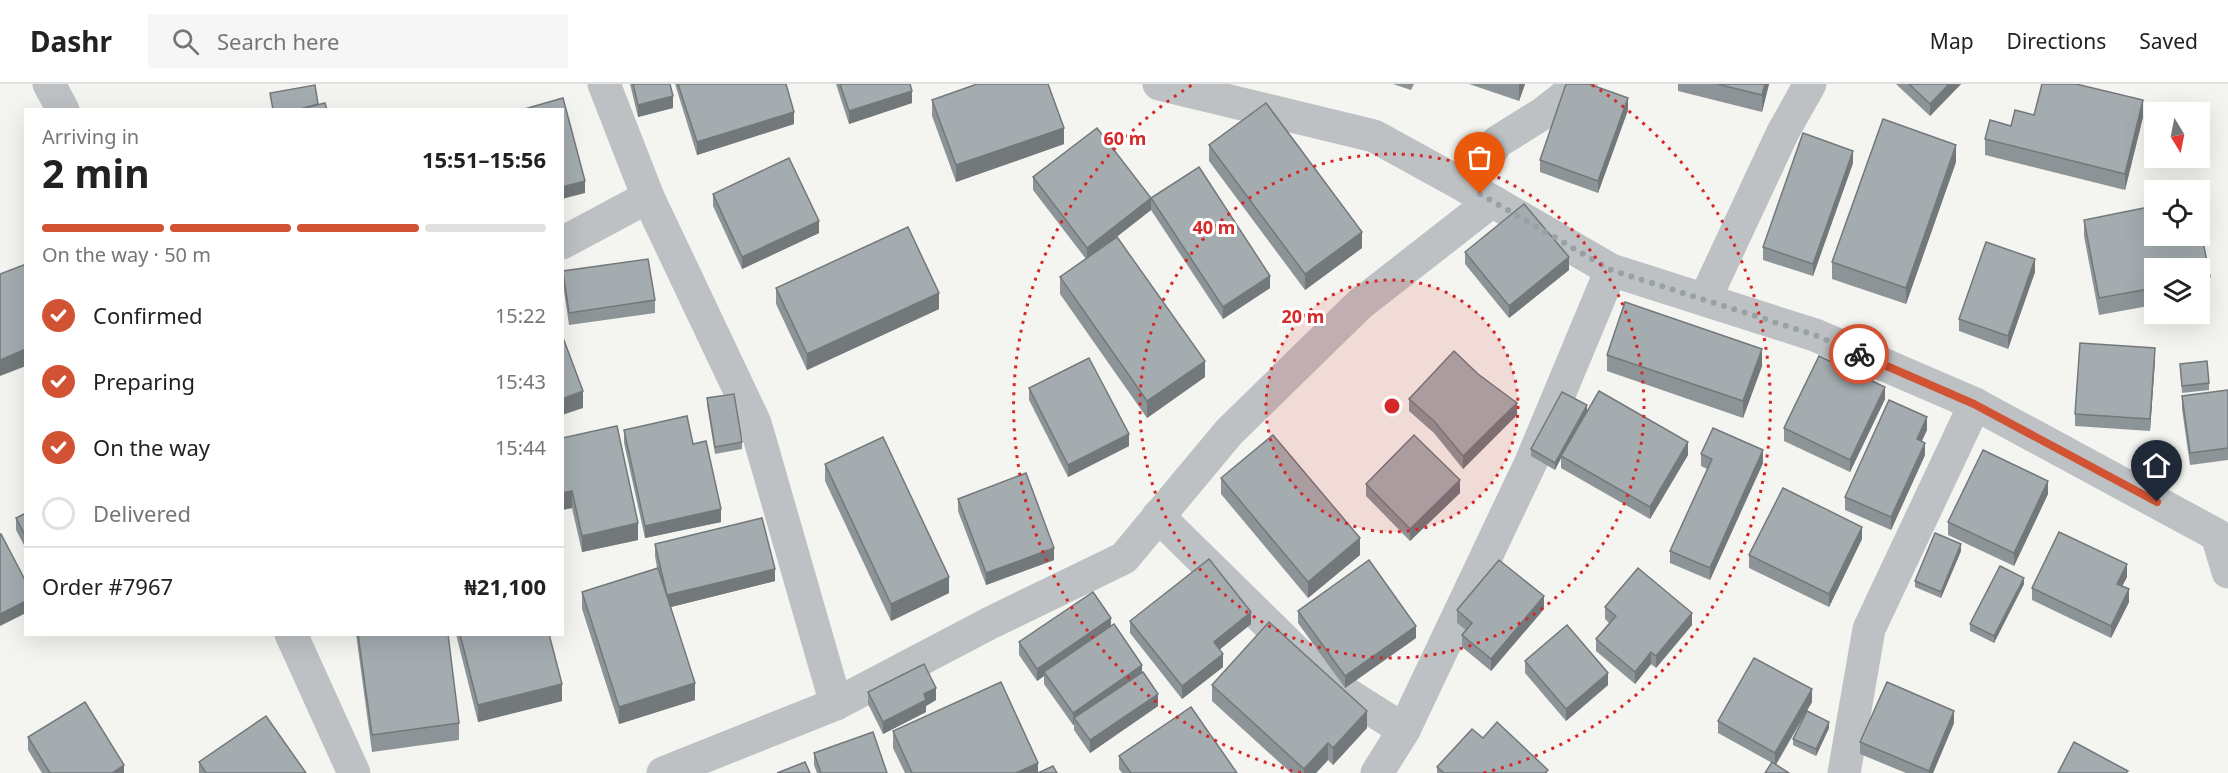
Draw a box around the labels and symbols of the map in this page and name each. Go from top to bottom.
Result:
north arrow [2144,102,2210,168]
text: 60 m [1104,126,1146,150]
pin [1454,132,1505,194]
text: 40 m [1193,215,1235,239]
text: 20 m [1282,304,1324,328]
courier [1829,324,1889,384]
centre of rings [1382,396,1402,416]
pin [2131,440,2182,502]

